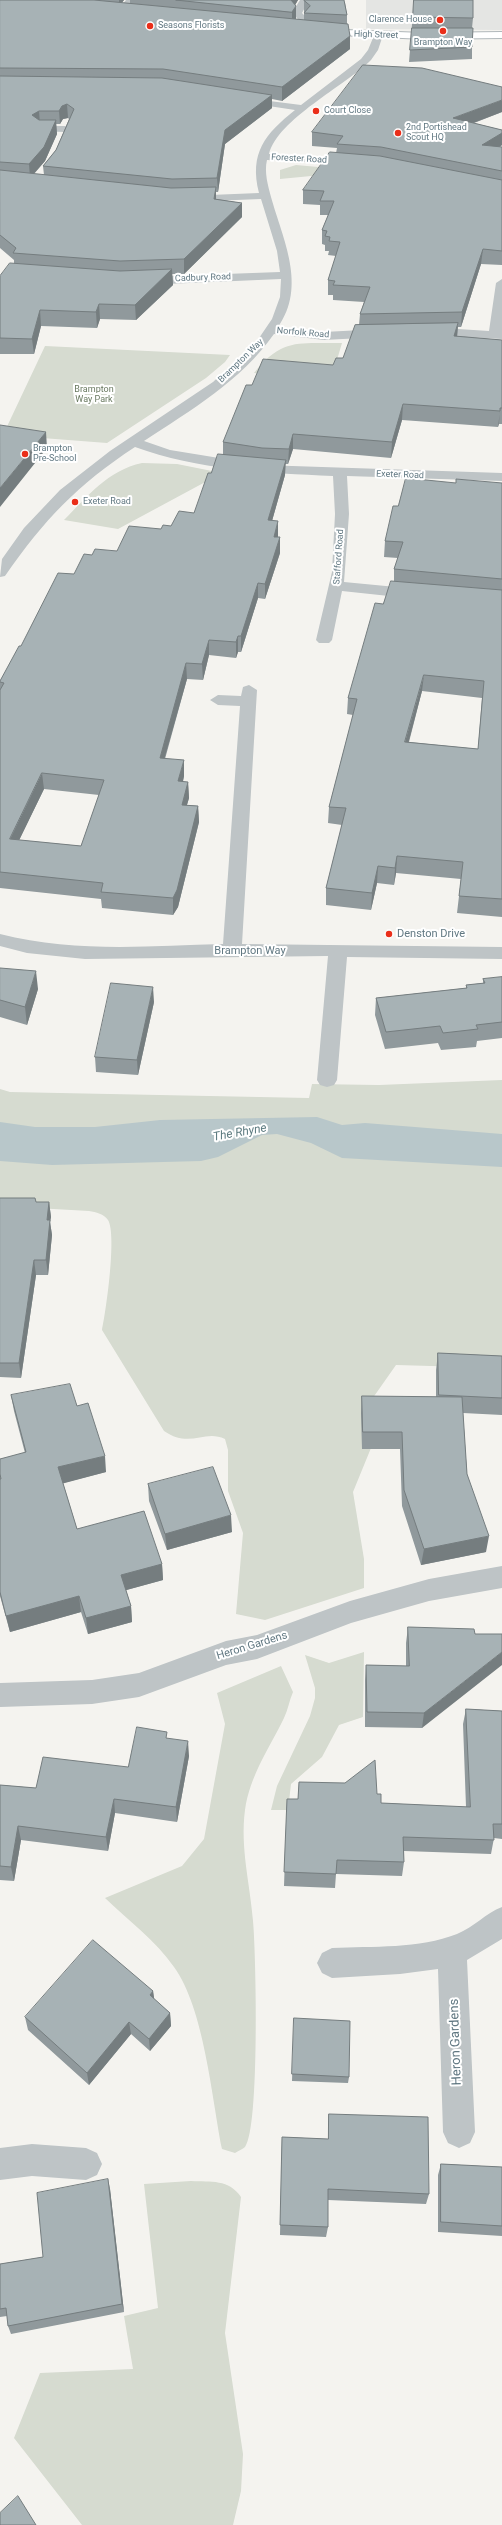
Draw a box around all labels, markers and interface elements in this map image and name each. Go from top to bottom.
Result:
place label: Clarence House [369,15,432,25]
marker: Clarence House [435,15,445,25]
marker: Seasons Florists [145,21,155,31]
place label: Seasons Florists [158,21,224,31]
marker: Brampton Way [438,26,448,36]
street label: High Street [354,29,398,41]
place label: Brampton Way [414,38,472,48]
marker: Court Close [311,106,321,116]
place label: Court Close [324,106,371,116]
place label: 2nd Portishead Scout HQ [406,123,467,144]
marker: 2nd Portishead Scout HQ [393,128,403,138]
street label: Forester Road [271,152,327,166]
street label: Cadbury Road [175,272,231,284]
street label: Norfolk Road [276,325,330,341]
street label: Brampton Way [216,337,266,385]
park label: Brampton Way Park [74,385,114,406]
place label: Brampton Pre-School [33,444,76,465]
marker: Brampton Pre-School [20,449,30,459]
street label: Exeter Road [376,469,424,481]
marker: Exeter Road [70,497,80,507]
place label: Exeter Road [83,497,131,507]
street label: Stafford Road [332,529,346,585]
place label: Denston Drive [397,927,465,941]
marker: Denston Drive [384,929,394,939]
street label: Brampton Way [214,944,286,958]
water label: The Rhyne [212,1121,268,1145]
street label: Heron Gardens [215,1629,289,1663]
street label: Heron Gardens [447,1998,465,2086]

